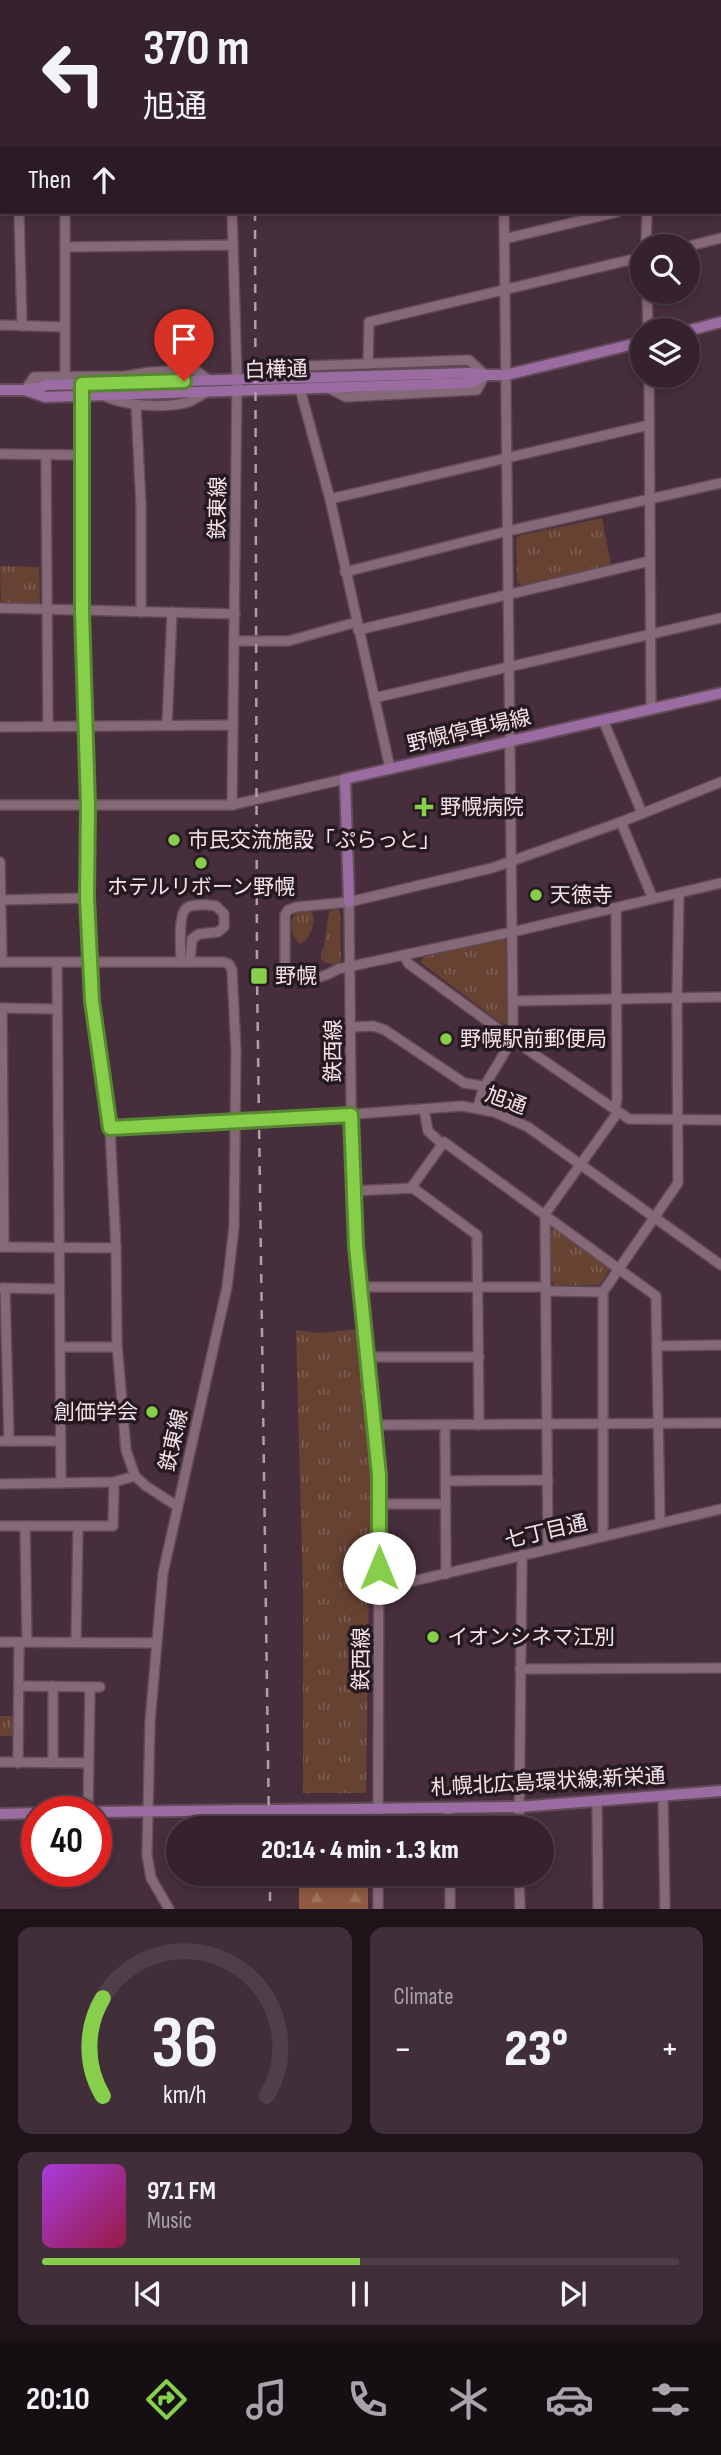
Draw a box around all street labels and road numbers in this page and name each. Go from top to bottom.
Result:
street label: 白樺通 [244,356,308,384]
street label: 鉄東線 [205,476,231,540]
street label: 野幌停車場線 [405,705,533,757]
street label: 鉄西線 [321,1020,346,1083]
street label: 旭通 [482,1082,530,1120]
street label: 鉄東線 [155,1406,193,1474]
street label: 七丁目通 [502,1510,590,1554]
street label: 鉄西線 [349,1628,374,1691]
street label: 札幌北広島環状線;新栄通 [430,1763,666,1801]

